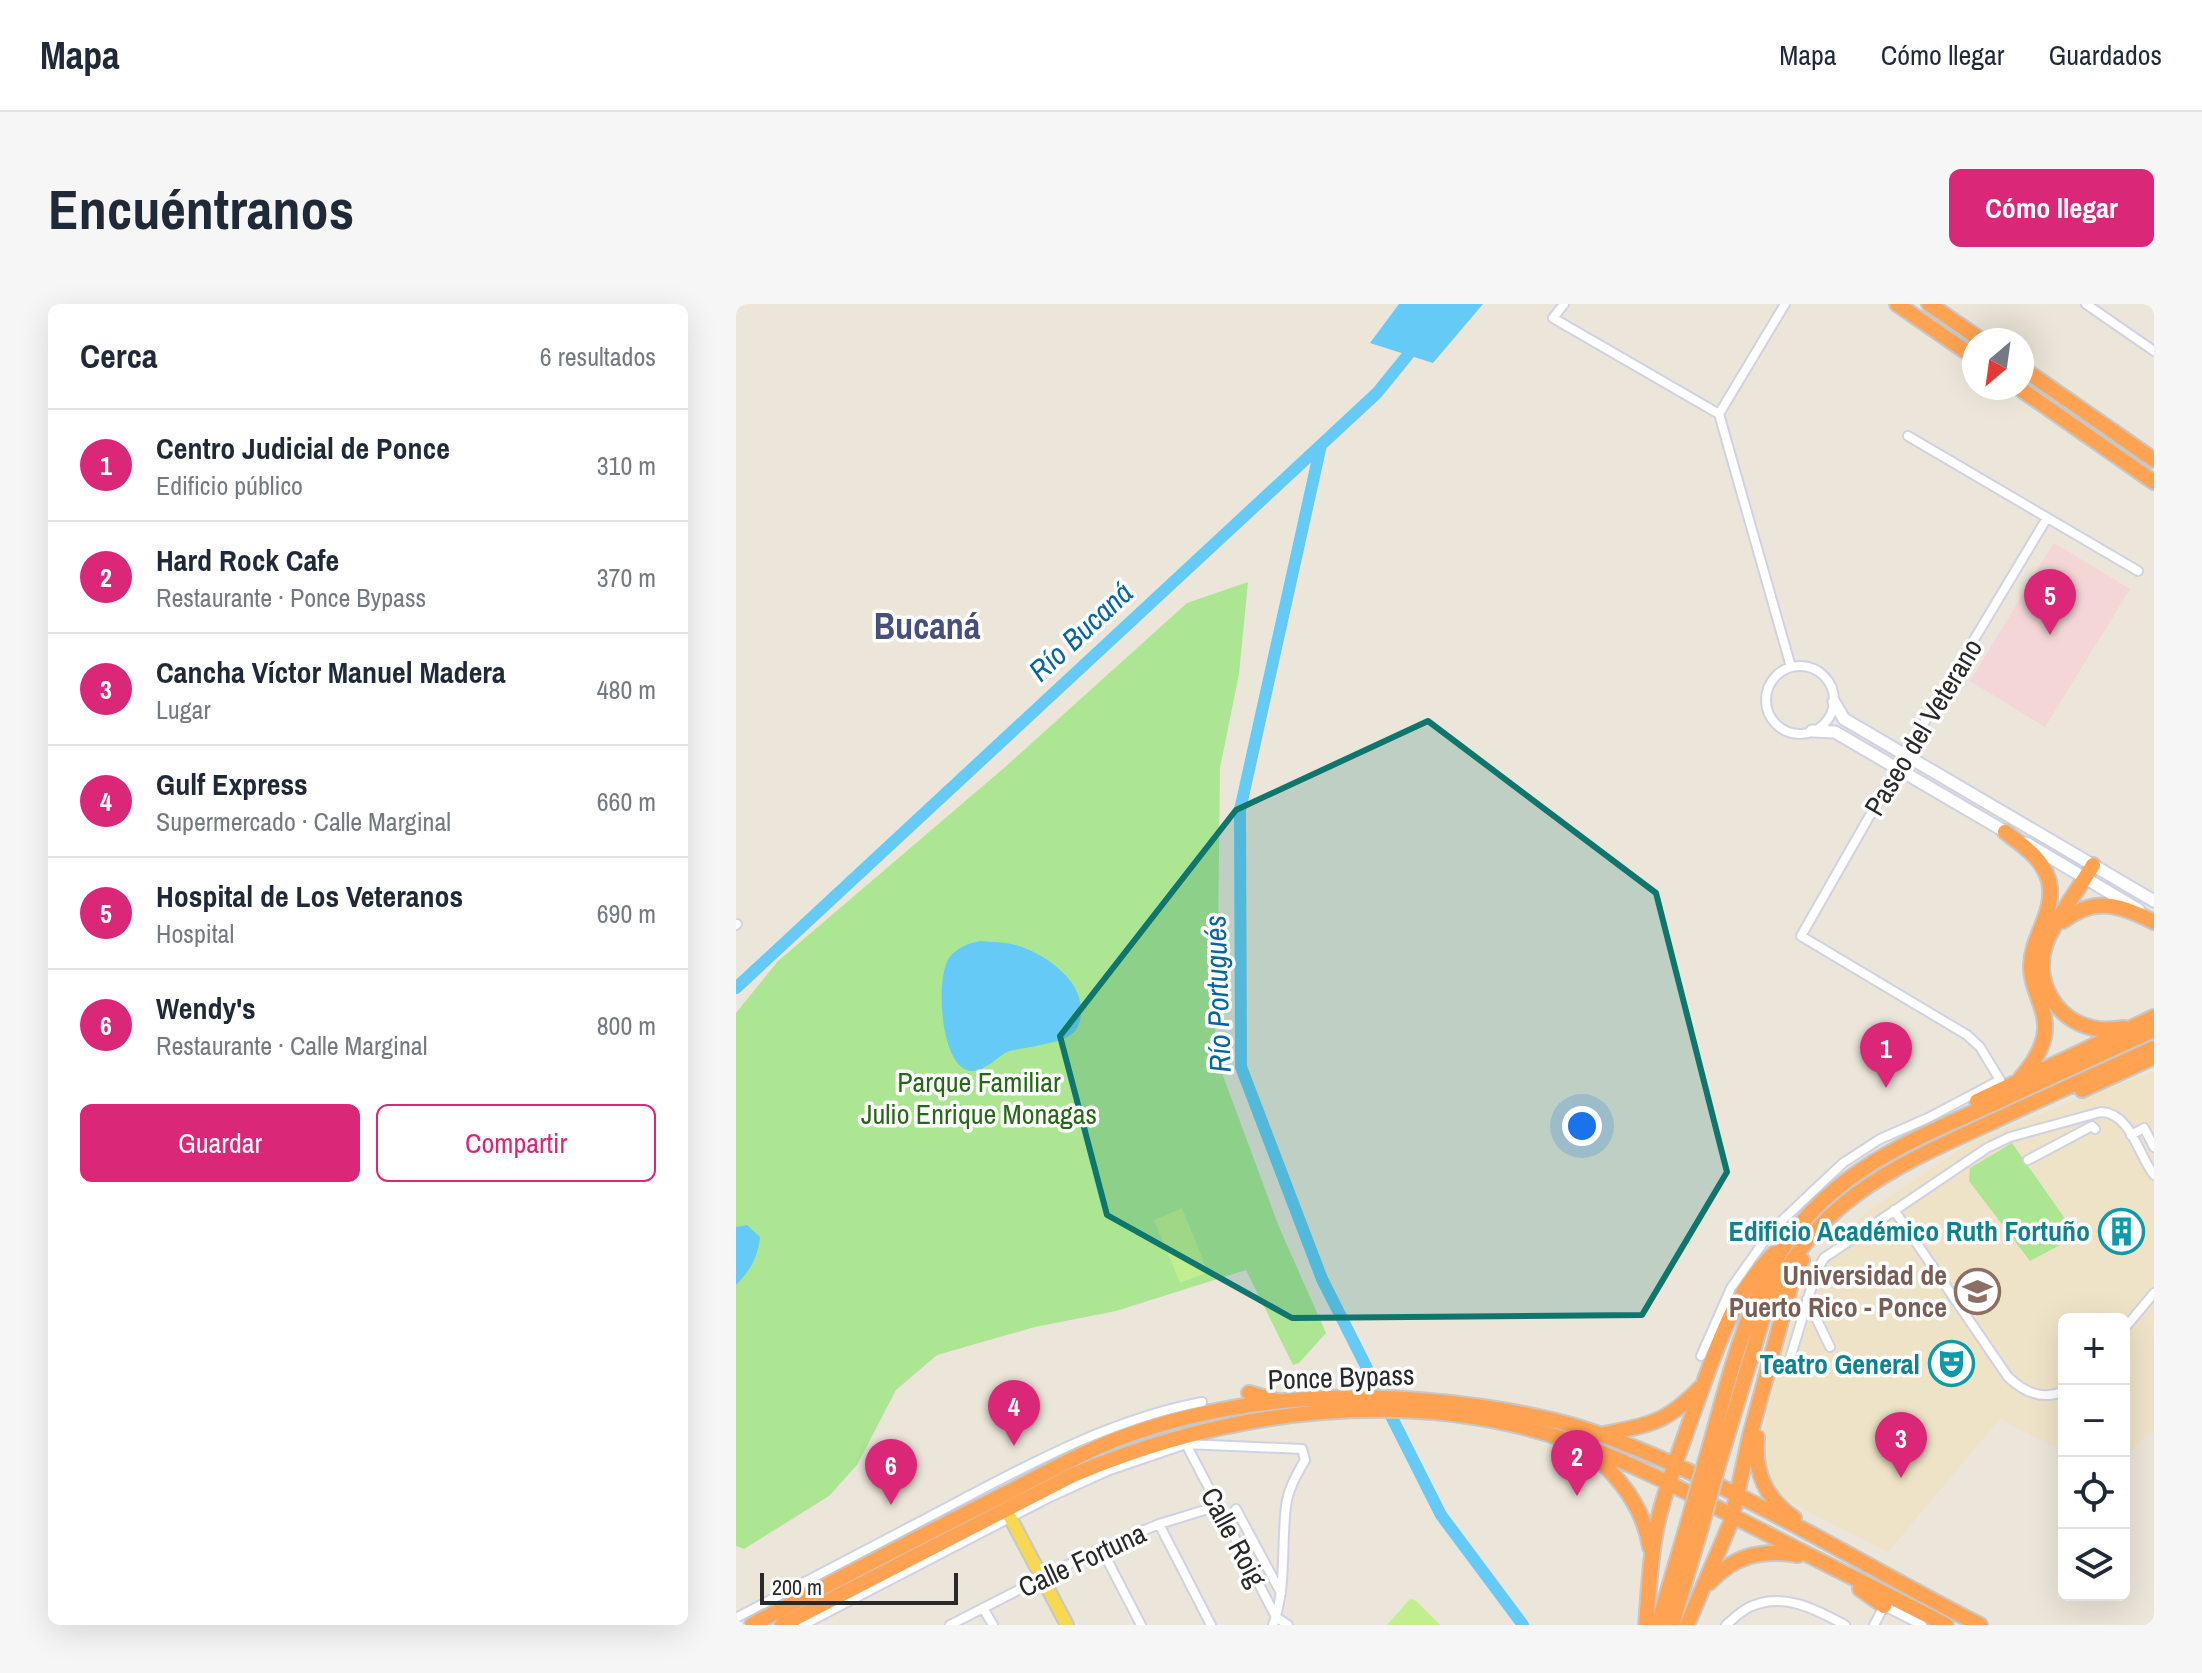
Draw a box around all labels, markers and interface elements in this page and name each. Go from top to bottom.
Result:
text: Mapa [40,30,120,81]
text: Mapa [1779,36,1837,74]
text: Cómo llegar [1881,36,2004,74]
text: Guardados [2048,36,2162,74]
button: Cómo llegar [1949,169,2154,247]
text: Encuéntranos [48,171,354,246]
north arrow [1962,328,2034,400]
text: Cerca [80,333,158,379]
text: 6 resultados [540,339,656,374]
text: Centro Judicial de Ponce [156,428,450,468]
text: 1 [100,448,112,483]
text: 310 m [597,448,656,483]
text: Edificio público [156,468,303,503]
text: Hard Rock Cafe [156,540,339,580]
text: 2 [100,560,112,595]
text: 370 m [597,560,656,595]
pin: 5 [2024,569,2076,635]
water label: Río Bucaná [1020,573,1141,690]
text: Restaurante · Ponce Bypass [156,580,426,615]
district label: Bucaná [874,602,981,650]
street label: Paseo del Veterano [1855,631,1991,823]
text: Cancha Víctor Manuel Madera [156,652,506,692]
text: 3 [100,672,112,707]
text: 480 m [597,672,656,707]
text: Lugar [156,692,211,727]
text: Gulf Express [156,764,308,804]
text: 4 [100,784,112,819]
text: 660 m [597,784,656,819]
text: Supermercado · Calle Marginal [156,804,451,839]
text: Hospital de Los Veteranos [156,876,463,916]
text: 5 [100,896,112,931]
text: 690 m [597,896,656,931]
water label: Río Portugués [1194,915,1240,1073]
text: Hospital [156,916,234,951]
text: Wendy's [156,988,256,1028]
text: 6 [100,1008,112,1043]
text: 800 m [597,1008,656,1043]
pin: 1 [1860,1022,1912,1088]
text: Restaurante · Calle Marginal [156,1028,427,1063]
park label: Parque Familiar Julio Enrique Monagas [861,1063,1097,1133]
button: Guardar [80,1104,360,1182]
button: Compartir [376,1104,656,1182]
your location [1562,1106,1602,1146]
building icon: Edificio Académico Ruth Fortuño [2097,1207,2145,1255]
place label: Edificio Académico Ruth Fortuño [1728,1212,2090,1250]
place label: Universidad de Puerto Rico - Ponce [1729,1256,1947,1326]
school or university icon: Universidad de Puerto Rico - Ponce [1954,1267,2002,1315]
map controls [2058,1313,2130,1601]
button: + [2058,1313,2130,1385]
theatre icon: Teatro General [1927,1340,1975,1388]
place label: Teatro General [1760,1345,1920,1383]
street label: Ponce Bypass [1267,1355,1415,1399]
pin: 4 [988,1380,1040,1446]
button: − [2058,1385,2130,1457]
pin: 3 [1875,1412,1927,1478]
pin: 2 [1551,1430,1603,1496]
pin: 6 [865,1439,917,1505]
button: locate [2058,1457,2130,1529]
street label: Calle Roig [1192,1481,1276,1593]
street label: Calle Fortuna [1012,1514,1152,1606]
button: layers [2058,1529,2130,1601]
scale bar [760,1569,958,1605]
text: 200 m [772,1572,822,1602]

